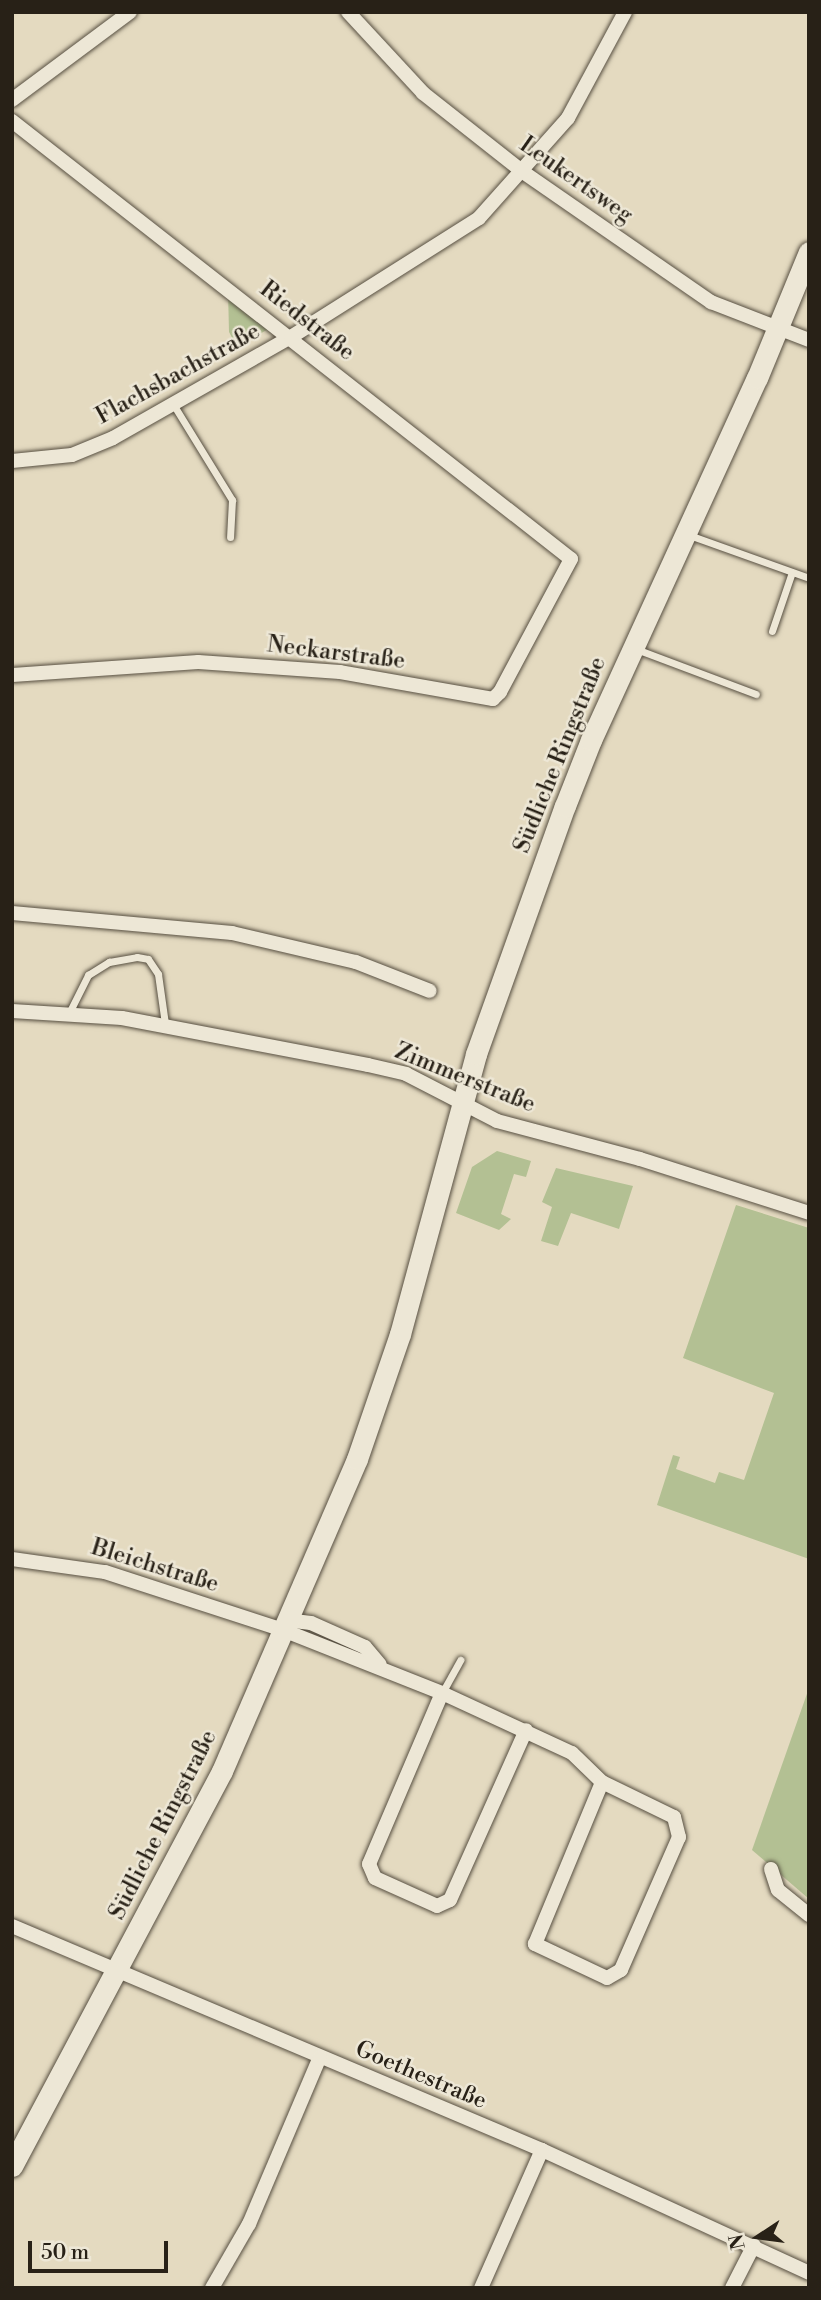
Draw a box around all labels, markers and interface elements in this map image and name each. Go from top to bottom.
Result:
street label: Leukertsweg [514,131,638,229]
street label: Riedstraße [254,275,360,367]
street label: Flachsbachstraße [91,318,265,430]
street label: Neckarstraße [265,631,407,675]
street label: Südliche Ringstraße [508,653,612,857]
street label: Zimmerstraße [391,1037,539,1119]
street label: Bleichstraße [88,1534,222,1598]
street label: Südliche Ringstraße [103,1726,223,1924]
street label: Goethestraße [351,2035,491,2115]
north arrow [723,2202,793,2272]
scale bar [32,2226,172,2270]
text: N [724,2232,751,2252]
text: 50 m [41,2240,89,2266]

